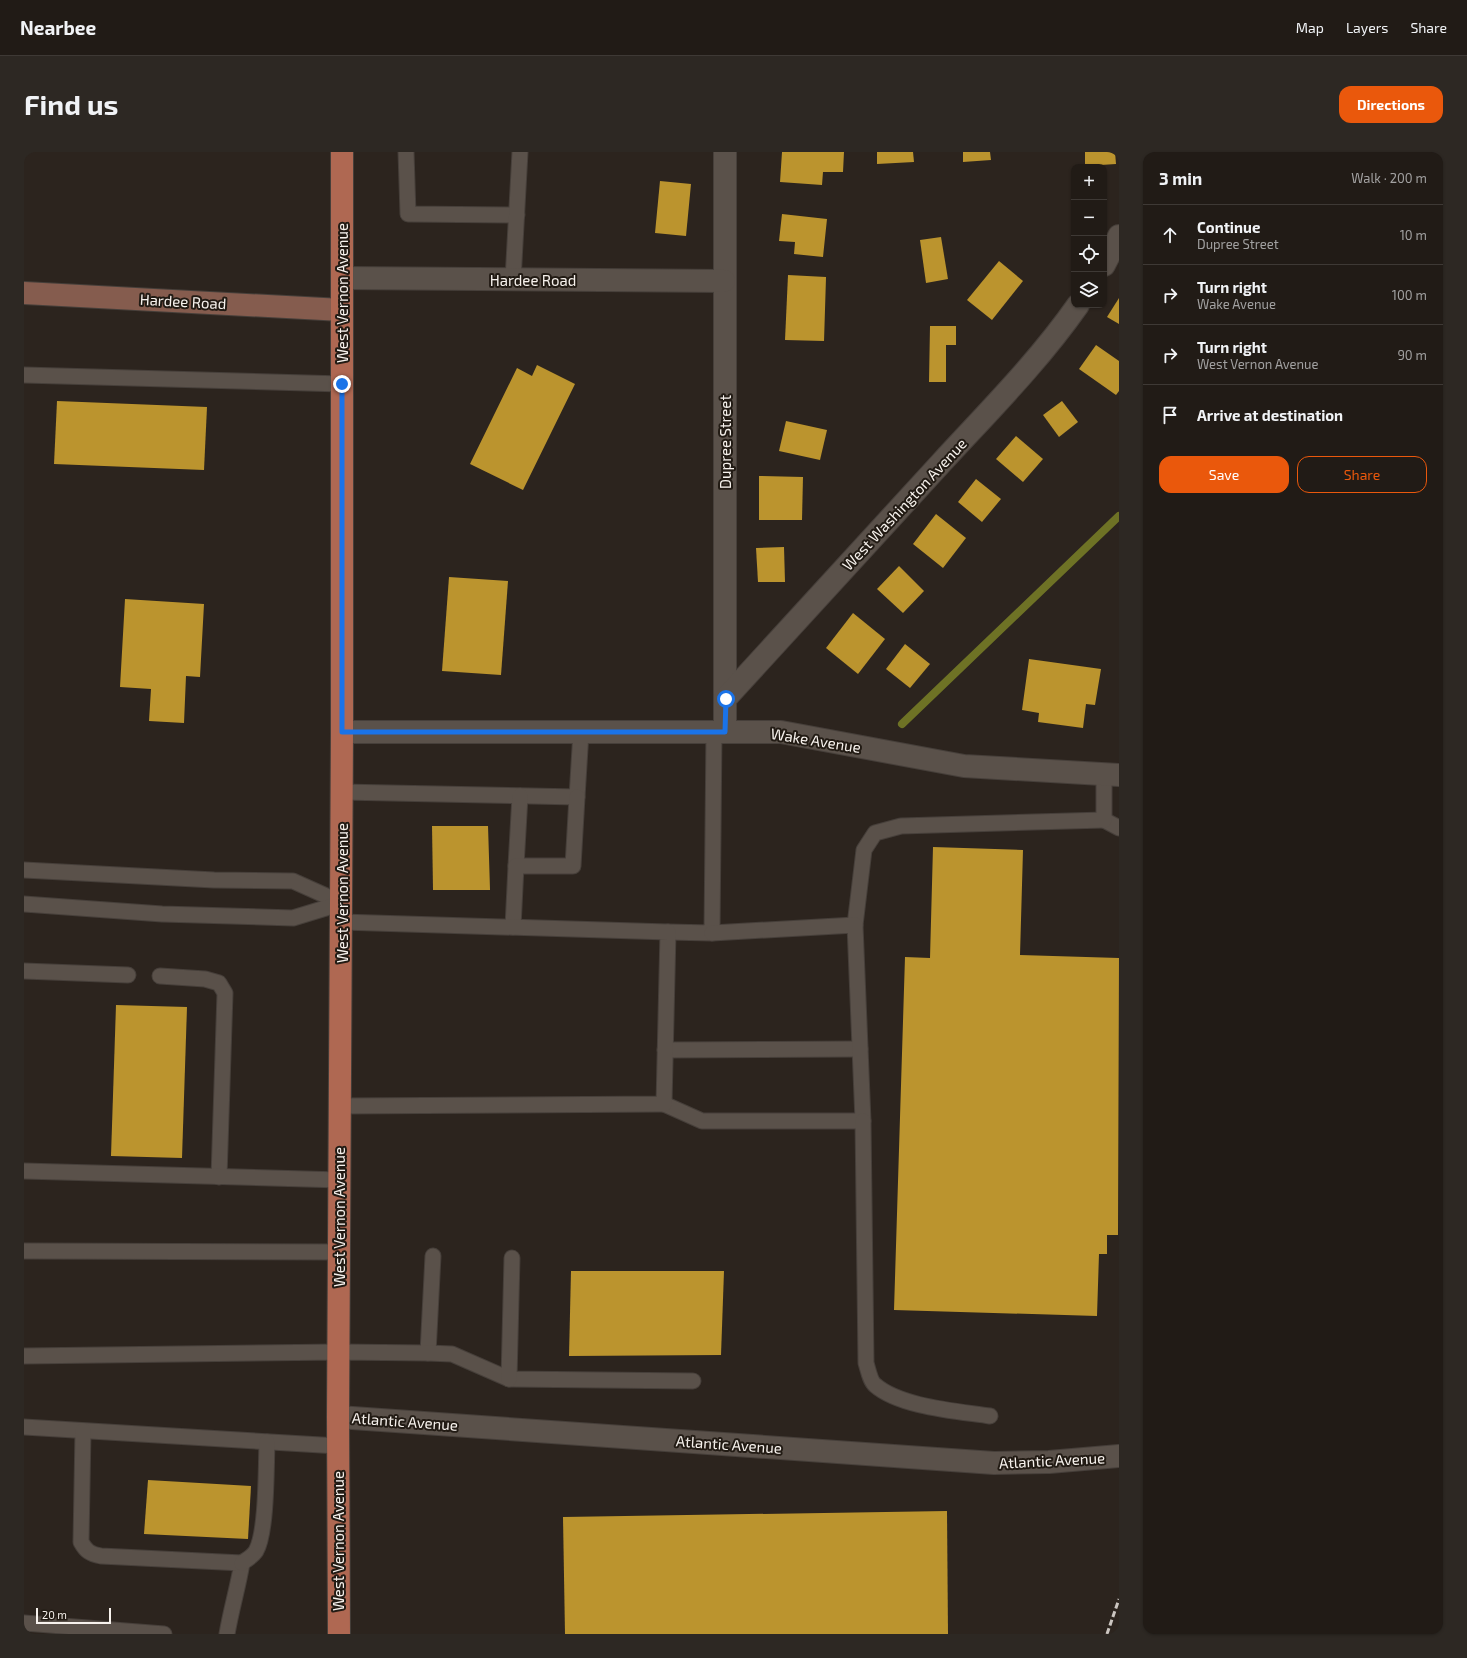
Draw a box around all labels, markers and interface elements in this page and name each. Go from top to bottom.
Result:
text: Nearbee [20,16,96,39]
text: Map [1296,19,1324,36]
text: Layers [1346,19,1388,36]
text: Share [1410,19,1447,36]
button: Directions [1339,86,1443,123]
text: Find us [24,87,118,121]
map controls [1071,164,1107,308]
button: + [1071,164,1107,200]
text: 3 min [1159,168,1202,188]
text: Walk · 200 m [1351,170,1427,186]
button: − [1071,200,1107,236]
text: Continue [1197,218,1260,236]
street label: West Vernon Avenue [333,223,351,363]
icon: ahead [1159,224,1181,246]
text: 10 m [1400,227,1427,243]
button: locate [1071,236,1107,272]
text: Dupree Street [1197,236,1279,252]
street label: Hardee Road [490,271,576,289]
button: layers [1071,272,1107,308]
text: Turn right [1197,278,1267,296]
icon: right [1159,284,1181,306]
text: 100 m [1392,287,1427,303]
street label: Hardee Road [139,290,227,312]
text: Wake Avenue [1197,296,1276,312]
text: Turn right [1197,338,1267,356]
icon: right [1159,344,1181,366]
text: 90 m [1397,347,1427,363]
text: West Vernon Avenue [1197,356,1318,372]
route end [333,375,351,393]
street label: Dupree Street [716,395,734,489]
icon: arrive [1159,404,1181,426]
text: Arrive at destination [1197,406,1343,424]
street label: West Washington Avenue [838,434,970,574]
button: Save [1159,456,1289,493]
button: Share [1297,456,1427,493]
route start [717,690,735,708]
street label: Wake Avenue [770,724,862,756]
street label: West Vernon Avenue [333,823,351,963]
street label: West Vernon Avenue [330,1147,348,1287]
street label: Atlantic Avenue [351,1408,459,1434]
street label: Atlantic Avenue [675,1431,783,1457]
street label: Atlantic Avenue [998,1448,1106,1472]
street label: West Vernon Avenue [329,1471,347,1611]
scale bar [36,1606,111,1625]
text: 20 m [42,1608,67,1621]

